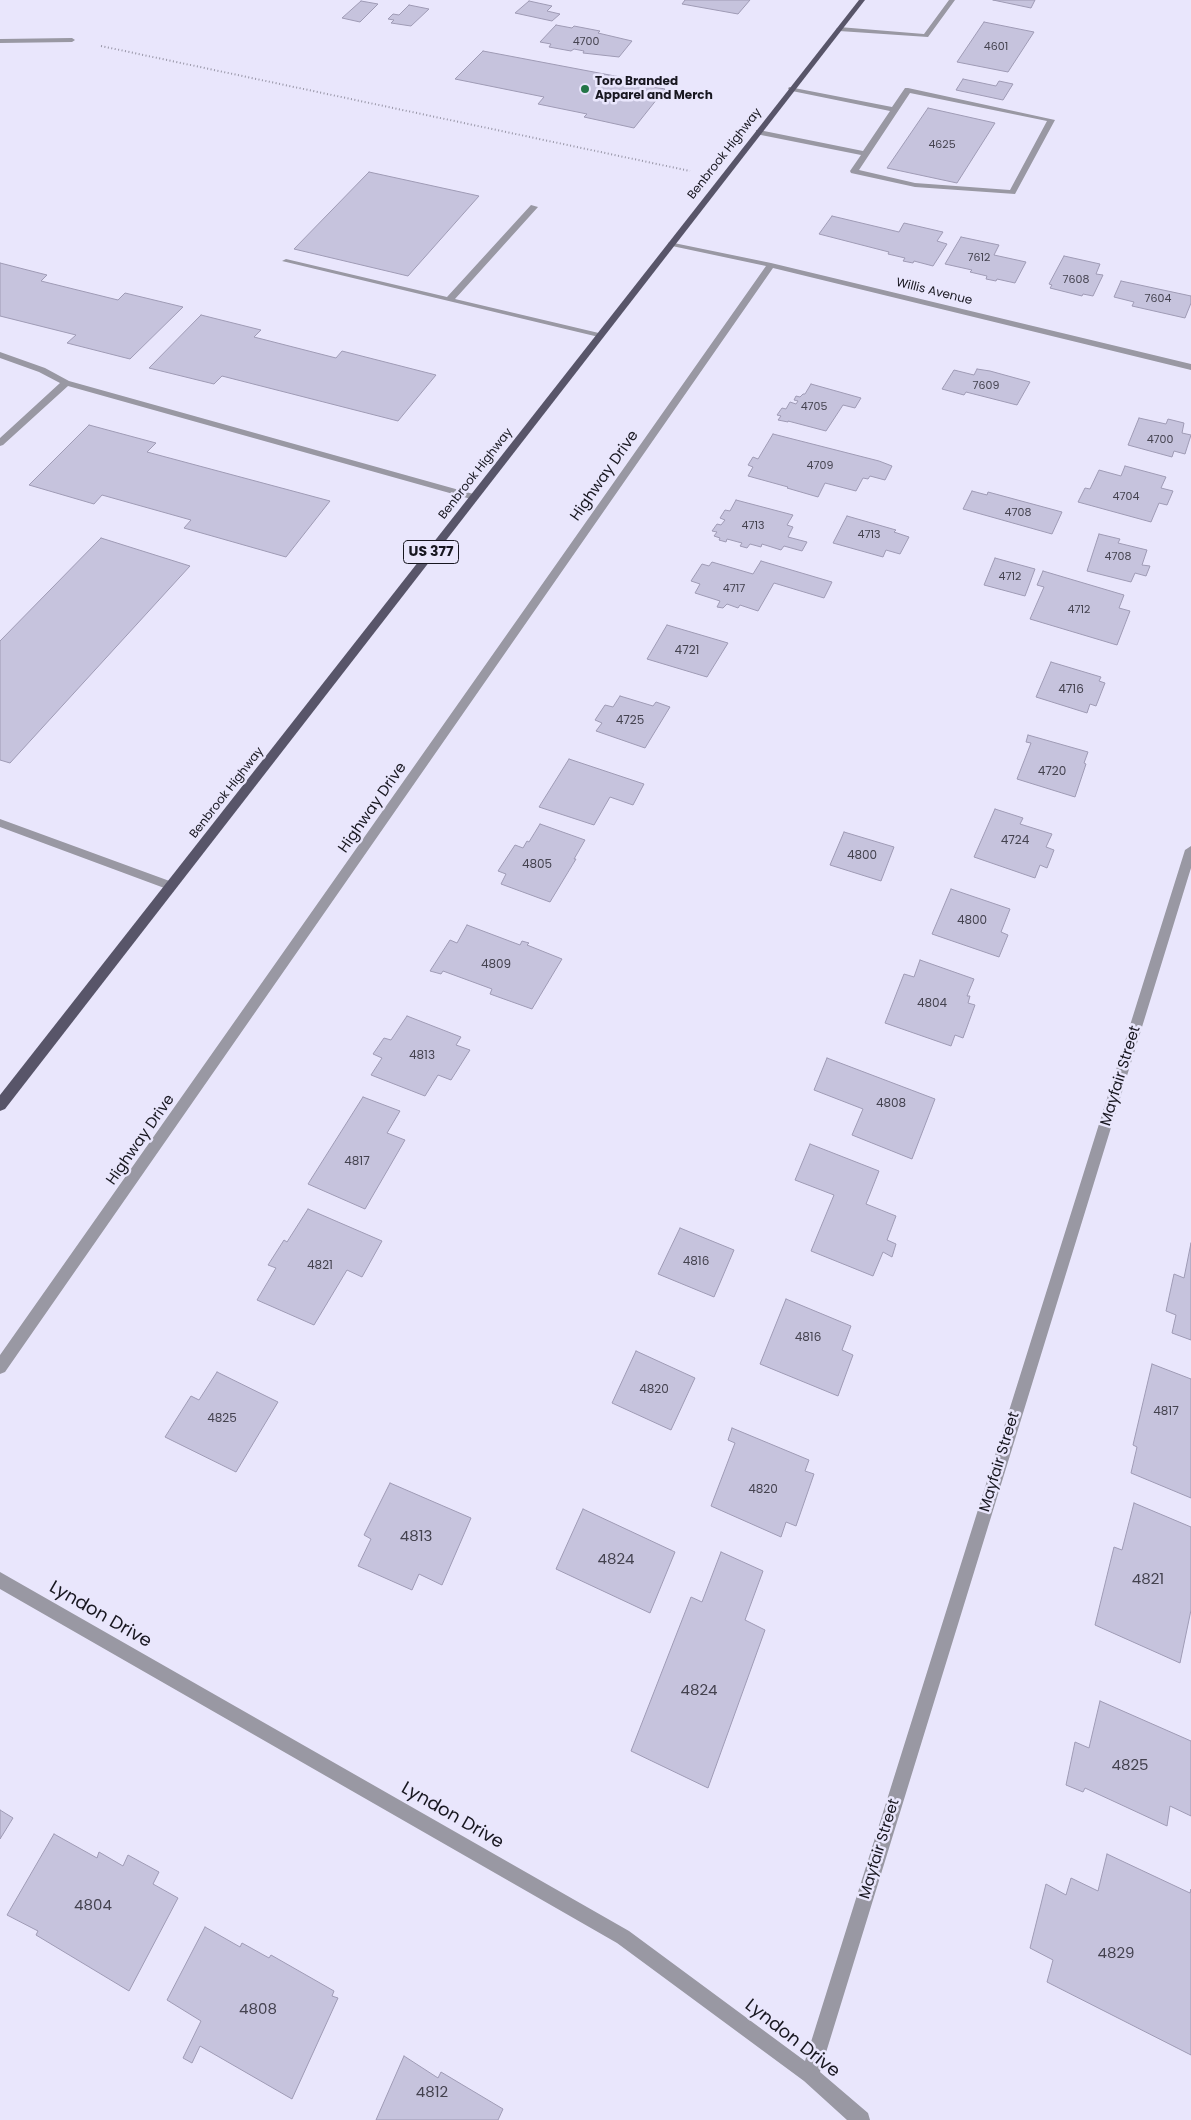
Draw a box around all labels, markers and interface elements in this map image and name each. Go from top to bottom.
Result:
house number: 4700 [573,35,599,49]
house number: 4601 [984,40,1008,54]
place label: Toro Branded Apparel and Merch [595,75,713,103]
marker: Toro Branded Apparel and Merch [579,83,591,95]
street label: Benbrook Highway [685,106,765,202]
house number: 4625 [928,138,956,152]
house number: 7612 [968,251,990,265]
house number: 7608 [1063,273,1089,287]
street label: Willis Avenue [894,276,974,308]
house number: 7604 [1145,292,1171,306]
house number: 7609 [973,379,999,393]
house number: 4705 [801,400,827,414]
street label: Benbrook Highway [436,426,516,522]
street label: Highway Drive [567,427,643,525]
house number: 4700 [1147,433,1173,447]
house number: 4709 [807,459,833,473]
house number: 4704 [1113,490,1139,504]
house number: 4708 [1005,506,1031,520]
house number: 4713 [742,519,764,533]
house number: 4713 [858,528,880,542]
road number: US 377 [404,540,458,564]
house number: 4708 [1105,550,1131,564]
house number: 4712 [999,570,1021,584]
house number: 4717 [723,582,745,596]
house number: 4712 [1068,603,1090,617]
house number: 4721 [675,644,699,658]
house number: 4716 [1058,683,1084,697]
house number: 4725 [616,714,644,728]
street label: Benbrook Highway [187,745,267,841]
street label: Highway Drive [335,759,411,857]
house number: 4720 [1038,765,1066,779]
house number: 4724 [1001,834,1029,848]
house number: 4800 [847,849,877,863]
house number: 4805 [522,858,552,872]
house number: 4800 [957,914,987,928]
house number: 4809 [481,958,511,972]
house number: 4804 [917,997,947,1011]
street label: Mayfair Street [1097,1024,1145,1128]
house number: 4813 [409,1049,435,1063]
street label: Highway Drive [103,1091,179,1189]
house number: 4808 [876,1097,906,1111]
house number: 4817 [344,1155,370,1169]
house number: 4816 [683,1255,709,1269]
house number: 4821 [307,1259,333,1273]
house number: 4816 [795,1331,821,1345]
house number: 4820 [639,1383,669,1397]
house number: 4817 [1153,1405,1179,1419]
street label: Mayfair Street [976,1410,1024,1514]
house number: 4825 [207,1412,237,1426]
house number: 4820 [748,1483,778,1497]
house number: 4813 [400,1528,432,1546]
house number: 4824 [598,1551,634,1569]
house number: 4821 [1132,1571,1164,1589]
street label: Lyndon Drive [45,1577,155,1653]
house number: 4824 [681,1682,717,1700]
house number: 4825 [1112,1757,1148,1775]
street label: Lyndon Drive [397,1778,507,1854]
street label: Mayfair Street [856,1797,904,1901]
house number: 4804 [74,1897,112,1915]
house number: 4829 [1098,1945,1134,1963]
street label: Lyndon Drive [740,1995,844,2083]
house number: 4808 [239,2001,277,2019]
house number: 4812 [416,2084,448,2102]

